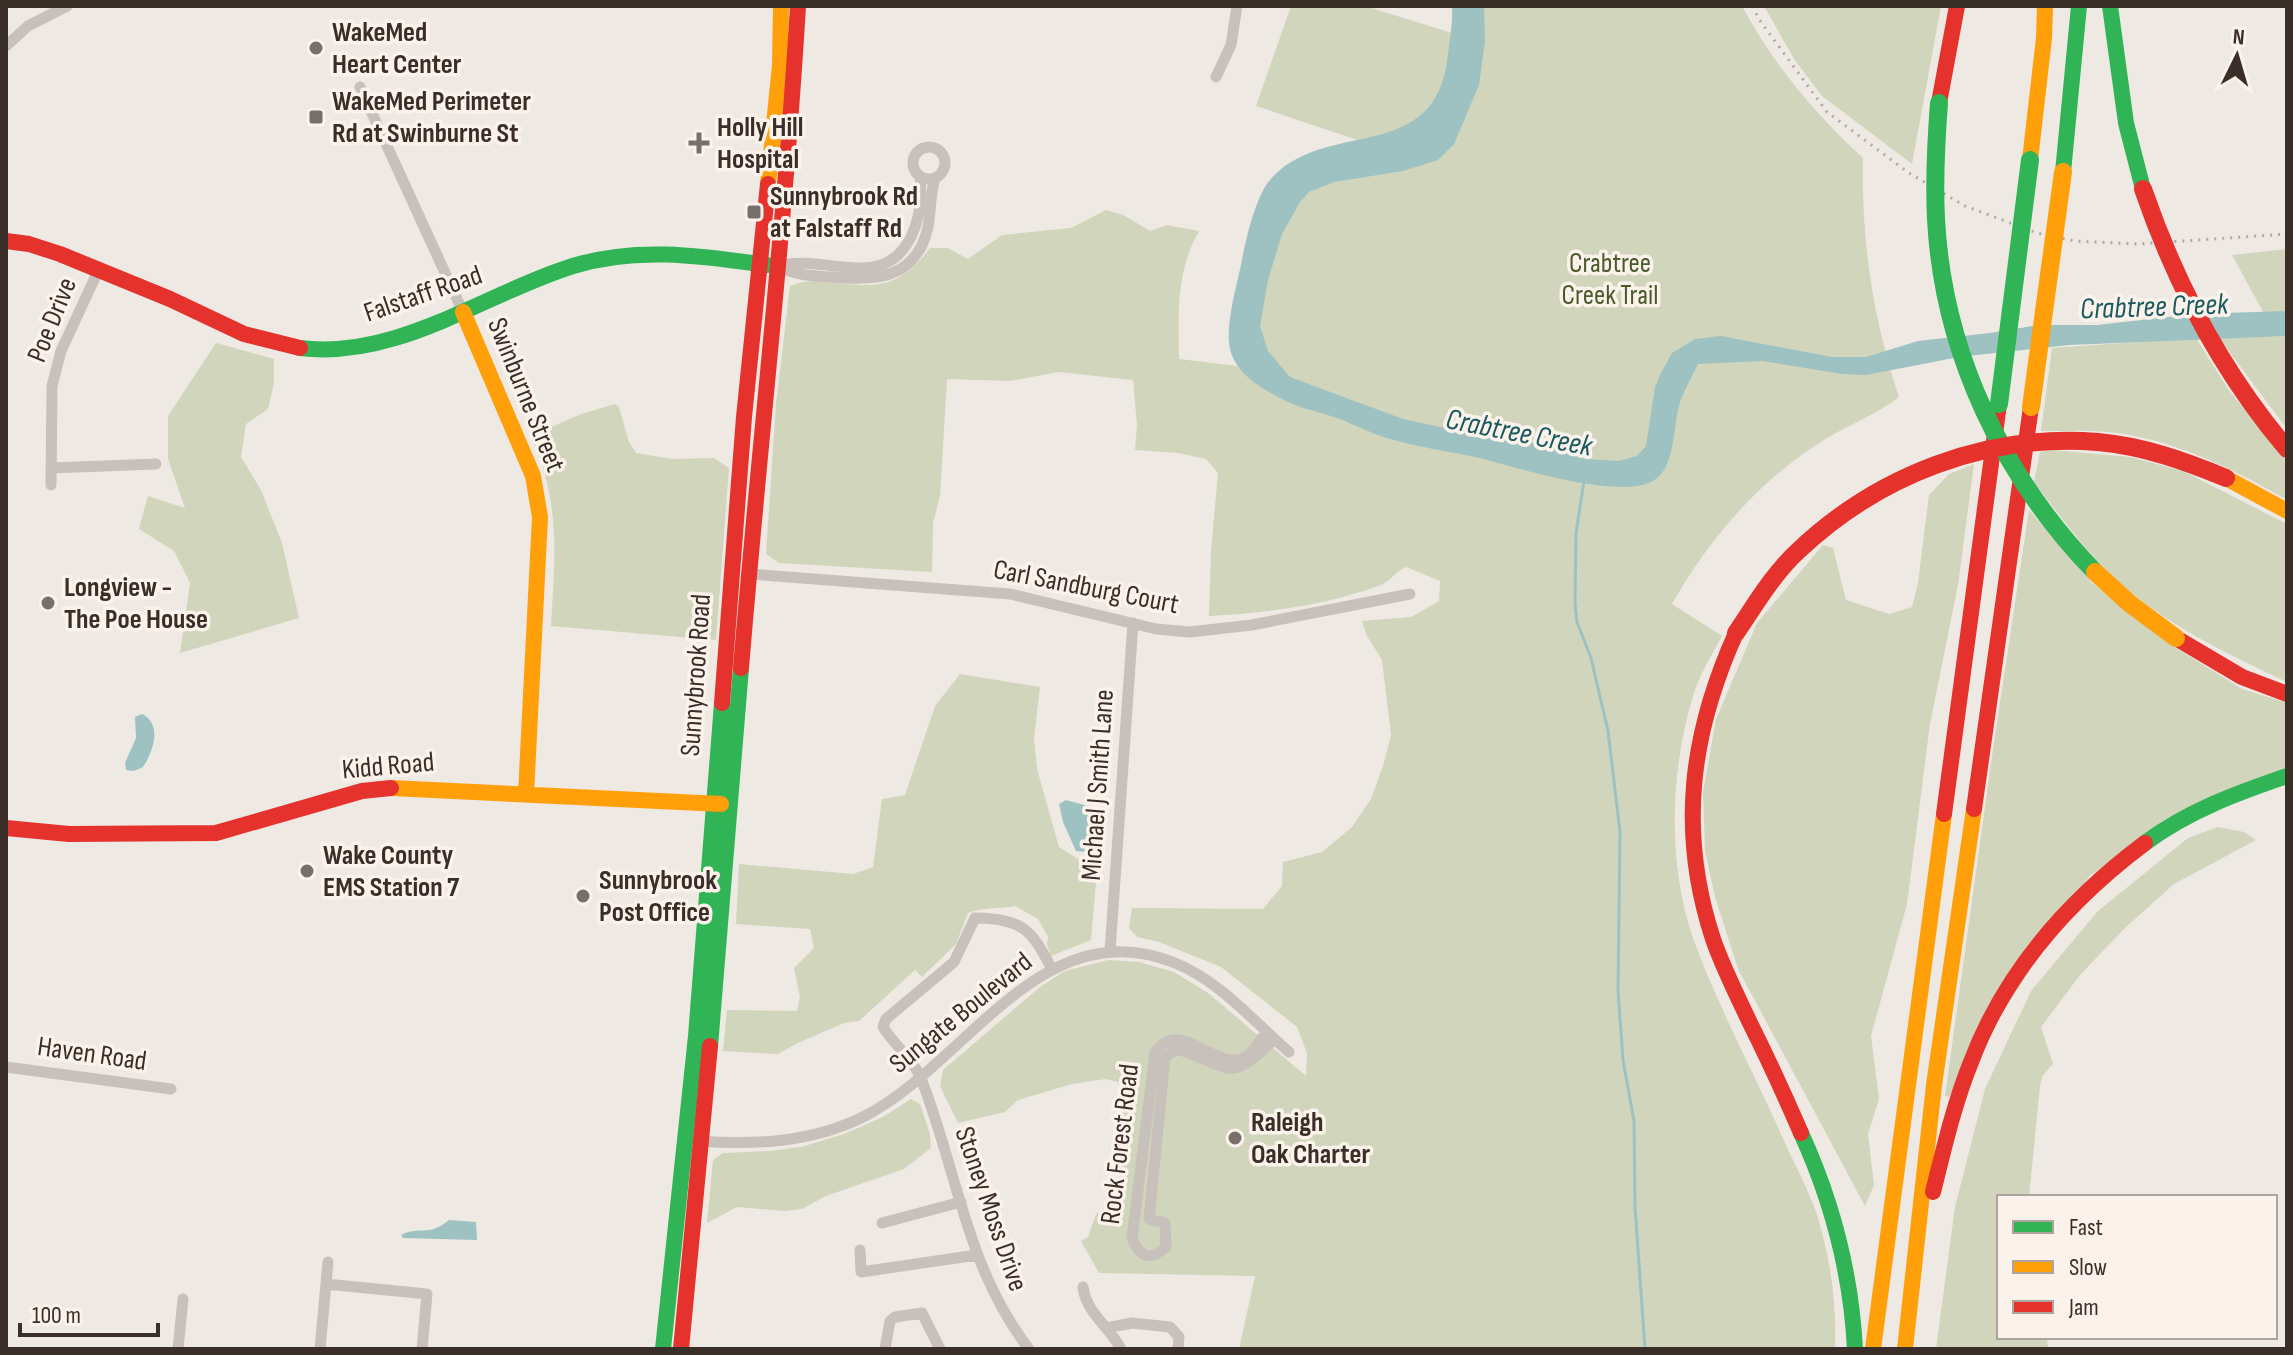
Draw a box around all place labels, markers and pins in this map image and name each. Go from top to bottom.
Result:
place label: WakeMed Heart Center [332,16,462,81]
marker: WakeMed Heart Center [307,39,325,57]
place label: WakeMed Perimeter Rd at Swinburne St [332,85,531,150]
marker: WakeMed Perimeter Rd at Swinburne St [307,108,325,126]
place label: Holly Hill Hospital [717,111,804,176]
marker: Holly Hill Hospital [688,132,710,154]
place label: Sunnybrook Rd at Falstaff Rd [770,180,918,245]
marker: Sunnybrook Rd at Falstaff Rd [745,203,763,221]
place label: Longview - The Poe House [64,571,208,636]
marker: Longview - The Poe House [39,594,57,612]
place label: Wake County EMS Station 7 [323,839,460,904]
marker: Wake County EMS Station 7 [298,862,316,880]
place label: Sunnybrook Post Office [599,864,717,929]
marker: Sunnybrook Post Office [574,887,592,905]
place label: Raleigh Oak Charter [1251,1106,1370,1171]
marker: Raleigh Oak Charter [1226,1129,1244,1147]

